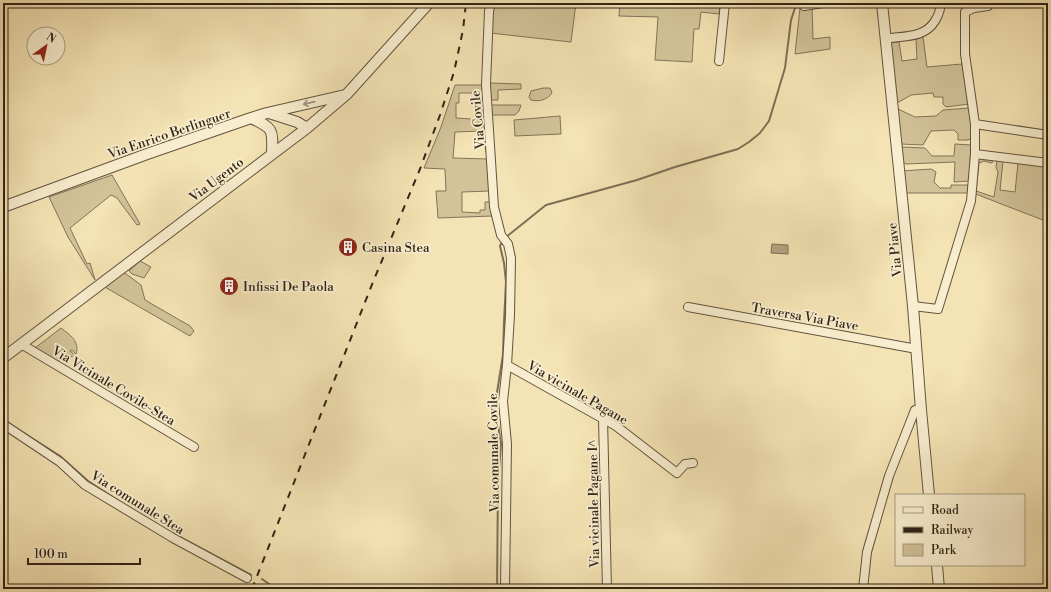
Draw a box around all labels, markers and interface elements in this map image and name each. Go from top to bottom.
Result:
north arrow [26,26,66,66]
text: N [43,30,59,47]
street label: Via Covile [467,89,489,151]
one-way arrow [303,100,316,107]
street label: Via Enrico Berlinguer [105,105,233,163]
street label: Via Ugento [185,154,247,206]
street label: Via Piave [884,221,906,279]
building icon: Casina Stea [337,236,359,258]
place label: Casina Stea [362,240,430,256]
building icon: Infissi De Paola [218,275,240,297]
place label: Infissi De Paola [243,279,334,295]
street label: Traversa Via Piave [750,300,860,334]
street label: Via Vicinale Covile-Stea [48,342,178,429]
street label: Via vicinale Pagane [523,357,631,428]
street label: Via comunale Covile [485,393,503,514]
street label: Via vicinale Pagane I^ [585,440,603,569]
street label: Via comunale Stea [87,467,188,538]
legend [895,494,1025,566]
text: Road [931,503,959,518]
text: Railway [931,523,973,538]
scale bar [28,540,140,566]
text: Park [931,543,957,558]
text: 100 m [34,547,68,562]

